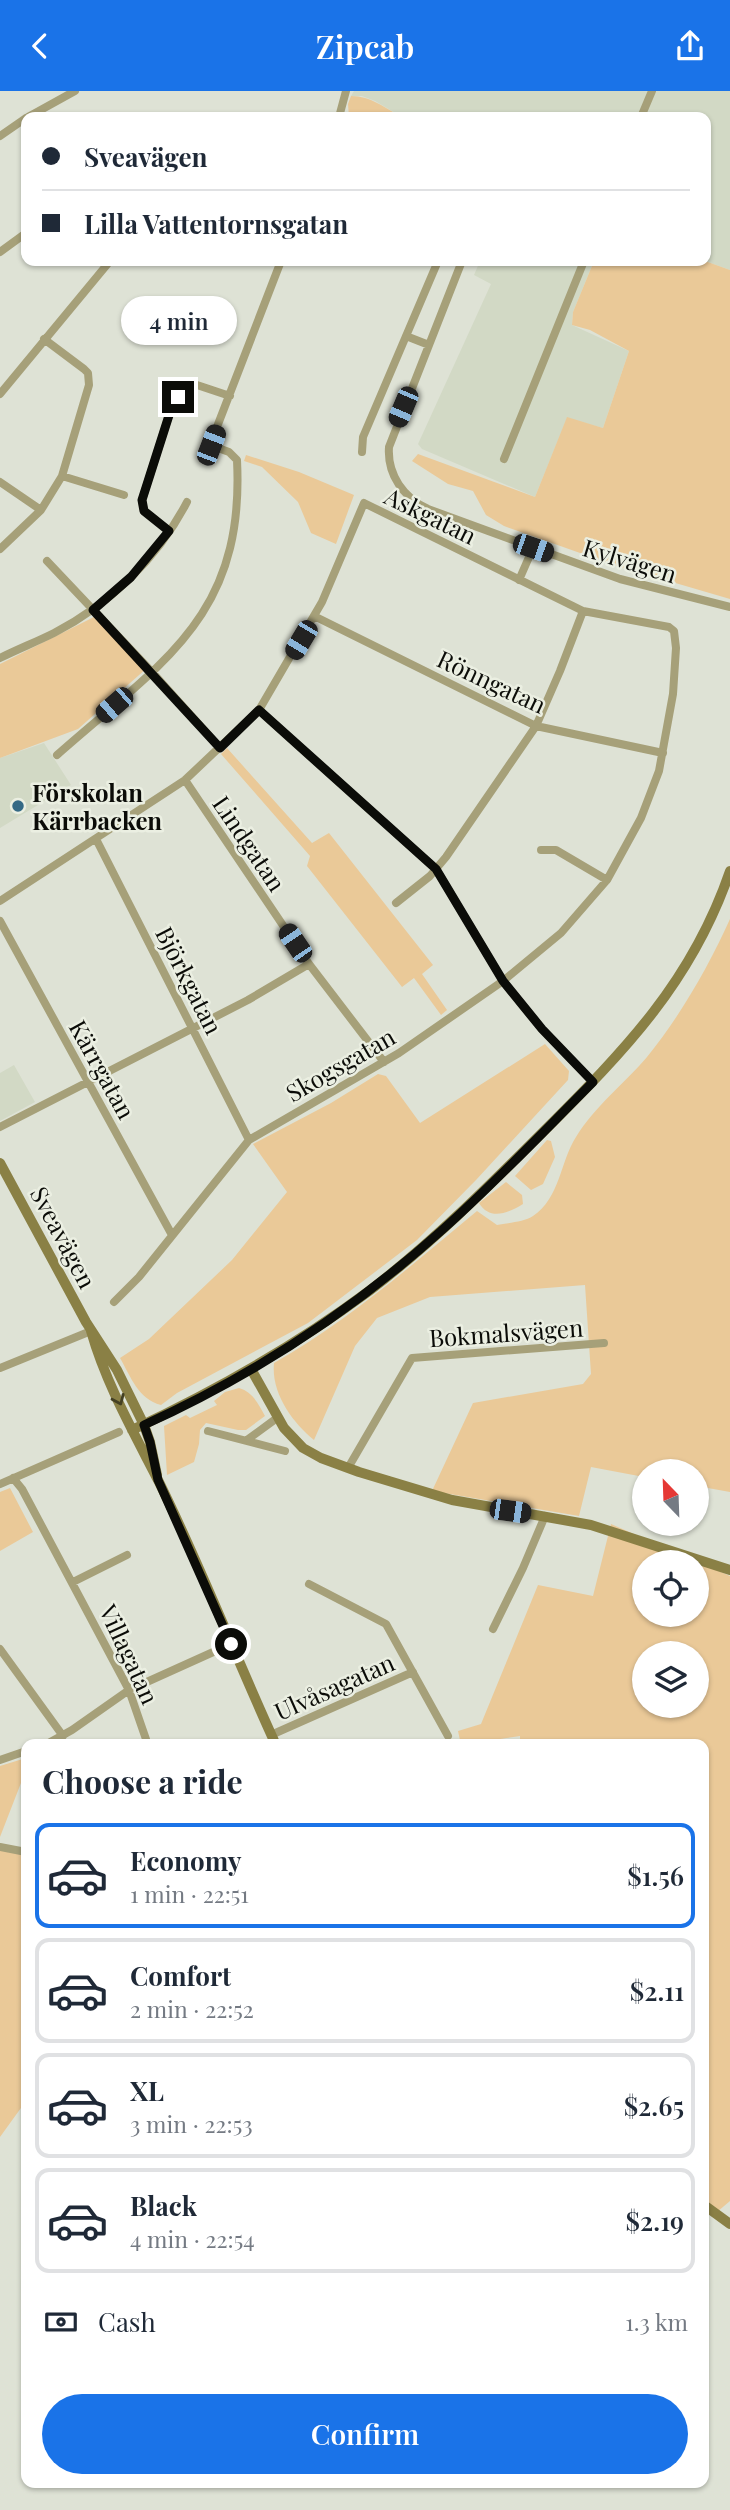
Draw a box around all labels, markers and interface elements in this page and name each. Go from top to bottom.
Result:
text: Zipcab [316,24,414,67]
icon: back [21,27,59,65]
icon: share [671,27,709,65]
text: Sveavägen [84,139,207,174]
text: Lilla Vattentornsgatan [84,206,348,241]
callout: 4 min [120,295,236,345]
text: 4 min [150,305,208,336]
route end [162,381,194,413]
car [386,384,421,430]
car [194,422,229,468]
street label: Askgatan [379,479,482,551]
car [510,531,557,565]
street label: Kylvägen [579,531,681,589]
car [282,617,321,663]
street label: Rönngatan [433,642,551,720]
car [92,683,137,727]
place label: Förskolan Kärrbacken [32,776,162,836]
street label: Lindgatan [206,789,294,897]
marker: Förskolan Kärrbacken [10,798,26,814]
car [275,920,316,966]
street label: Björkgatan [149,921,231,1039]
street label: Kärrgatan [63,1014,143,1124]
street label: Skogsgatan [280,1020,400,1108]
street label: Sveavägen [24,1181,104,1293]
street label: Bokmalsvägen [428,1311,584,1353]
one-way arrow [111,1392,125,1405]
north arrow [632,1459,709,1537]
map controls [632,1459,709,1718]
car [488,1498,533,1524]
button: locate [632,1550,709,1627]
street label: Villagatan [93,1598,167,1709]
route start [215,1628,247,1660]
button: layers [632,1641,709,1718]
street label: Ulvåsagatan [269,1645,399,1727]
text: Choose a ride [42,1759,243,1802]
text: Economy [130,1843,241,1878]
icon: car [46,1844,109,1907]
text: $1.56 [627,1858,684,1893]
text: 1 min · 22:51 [130,1878,249,1909]
text: Comfort [130,1958,231,1993]
icon: car [46,1959,109,2022]
text: $2.11 [630,1973,684,2008]
text: 2 min · 22:52 [130,1993,254,2024]
text: XL [130,2073,164,2108]
icon: car [46,2074,109,2137]
text: $2.65 [624,2088,684,2123]
text: 3 min · 22:53 [130,2108,253,2139]
text: Black [130,2188,197,2223]
icon: car [46,2189,109,2252]
text: $2.19 [626,2203,684,2238]
text: 4 min · 22:54 [130,2223,255,2254]
icon: cash [42,2303,80,2341]
text: Cash [98,2304,156,2339]
text: 1.3 km [625,2306,688,2337]
button: Confirm [42,2394,688,2474]

